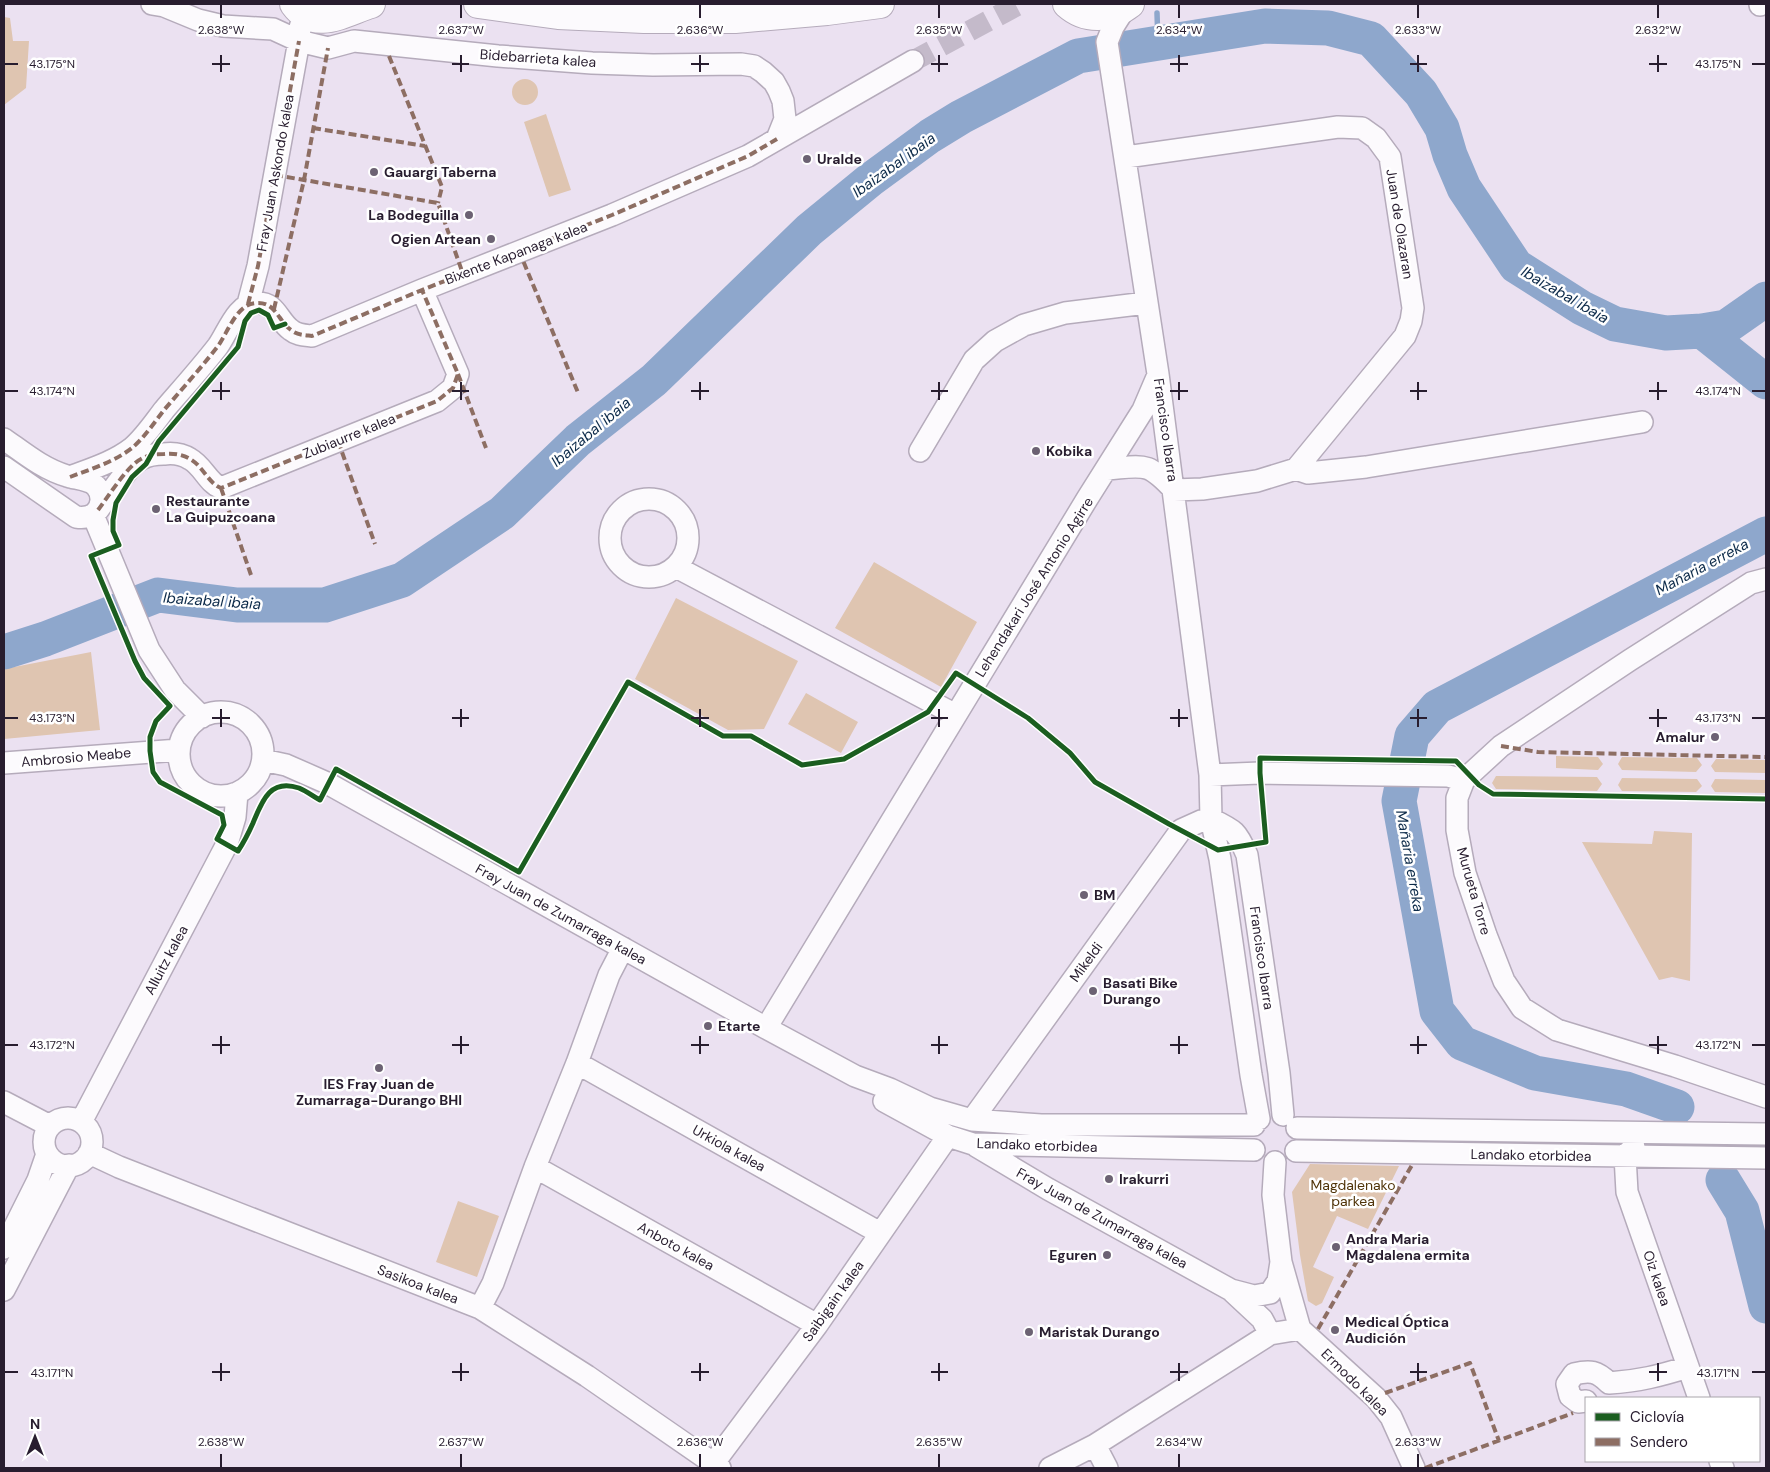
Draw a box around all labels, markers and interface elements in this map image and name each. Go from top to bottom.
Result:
text: 2.638°W [198,22,245,38]
text: 2.637°W [438,22,484,38]
text: 2.636°W [677,22,724,38]
text: 2.635°W [916,22,963,38]
text: 2.634°W [1156,22,1203,38]
text: 2.633°W [1395,22,1442,38]
text: 2.632°W [1635,22,1681,38]
street label: Bidebarrieta kalea [479,45,597,71]
text: 43.175°N [29,56,75,72]
text: 43.175°N [1695,56,1741,72]
street label: Fray Juan Askondo kalea [252,93,298,253]
water label: Ibaizabal ibaia [848,128,940,202]
place label: Uralde [817,150,862,168]
marker: Uralde [801,153,813,165]
place label: Gauargi Taberna [384,163,496,181]
marker: Gauargi Taberna [368,166,380,178]
street label: Juan de Olazaran [1382,168,1418,280]
place label: La Bodeguilla [368,206,459,224]
marker: La Bodeguilla [463,209,475,221]
street label: Bixente Kapanaga kalea [442,217,590,289]
place label: Ogien Artean [391,230,481,248]
marker: Ogien Artean [485,233,497,245]
water label: Ibaizabal ibaia [1517,262,1613,328]
street label: Francisco Ibarra [1150,377,1182,483]
text: 43.174°N [29,383,75,399]
text: 43.174°N [1695,383,1741,399]
water label: Ibaizabal ibaia [547,393,635,471]
street label: Zubiaurre kalea [300,409,398,463]
place label: Kobika [1046,442,1092,460]
marker: Kobika [1030,445,1042,457]
place label: Restaurante La Guipuzcoana [166,492,275,526]
street label: Lehendakari José Antonio Agirre [971,493,1097,680]
marker: Restaurante La Guipuzcoana [150,503,162,515]
water label: Mañaria erreka [1652,534,1752,600]
water label: Ibaizabal ibaia [162,588,262,614]
text: 43.173°N [29,710,75,726]
text: 43.173°N [1695,710,1741,726]
place label: Amalur [1656,728,1705,746]
marker: Amalur [1709,731,1721,743]
street label: Ambrosio Meabe [20,743,132,771]
water label: Mañaria erreka [1391,808,1429,914]
street label: Murueta Torre [1453,845,1495,937]
street label: Fray Juan de Zumarraga kalea [472,859,650,969]
place label: BM [1094,886,1115,904]
marker: BM [1078,889,1090,901]
street label: Francisco Ibarra [1246,905,1278,1011]
street label: Alluitz kalea [140,922,192,998]
street label: Mikeldi [1066,939,1106,985]
place label: Basati Bike Durango [1103,974,1178,1008]
marker: Basati Bike Durango [1087,985,1099,997]
place label: Etarte [718,1017,760,1035]
marker: Etarte [702,1020,714,1032]
text: 43.172°N [29,1037,75,1053]
text: 43.172°N [1695,1037,1741,1053]
marker: IES Fray Juan de Zumarraga-Durango BHI [373,1062,385,1074]
place label: IES Fray Juan de Zumarraga-Durango BHI [296,1075,462,1109]
street label: Urkiola kalea [689,1121,769,1175]
street label: Landako etorbidea [976,1134,1098,1156]
street label: Landako etorbidea [1470,1145,1592,1165]
street label: Fray Juan de Zumarraga kalea [1013,1163,1191,1273]
place label: Irakurri [1119,1170,1169,1188]
marker: Irakurri [1103,1173,1115,1185]
park label: Magdalenako parkea [1311,1176,1395,1210]
street label: Anboto kalea [635,1218,717,1274]
place label: Andra Maria Magdalena ermita [1346,1230,1470,1264]
marker: Andra Maria Magdalena ermita [1330,1241,1342,1253]
place label: Eguren [1049,1246,1097,1264]
street label: Oiz kalea [1639,1248,1675,1308]
marker: Eguren [1101,1249,1113,1261]
street label: Saibigain kalea [798,1257,868,1345]
street label: Sasikoa kalea [375,1260,461,1308]
place label: Medical Óptica Audición [1345,1313,1449,1347]
place label: Maristak Durango [1039,1323,1160,1341]
marker: Medical Óptica Audición [1329,1324,1341,1336]
marker: Maristak Durango [1023,1326,1035,1338]
street label: Ermodo kalea [1318,1345,1392,1419]
text: 43.171°N [31,1365,73,1381]
text: 43.171°N [1697,1365,1739,1381]
legend [1585,1397,1760,1462]
text: Ciclovía [1630,1407,1684,1427]
north arrow [10,1412,60,1462]
text: N [30,1415,40,1433]
text: Sendero [1630,1432,1688,1452]
text: 2.638°W [198,1434,245,1450]
text: 2.637°W [438,1434,484,1450]
text: 2.636°W [677,1434,724,1450]
text: 2.635°W [916,1434,963,1450]
text: 2.634°W [1156,1434,1203,1450]
text: 2.633°W [1395,1434,1442,1450]

